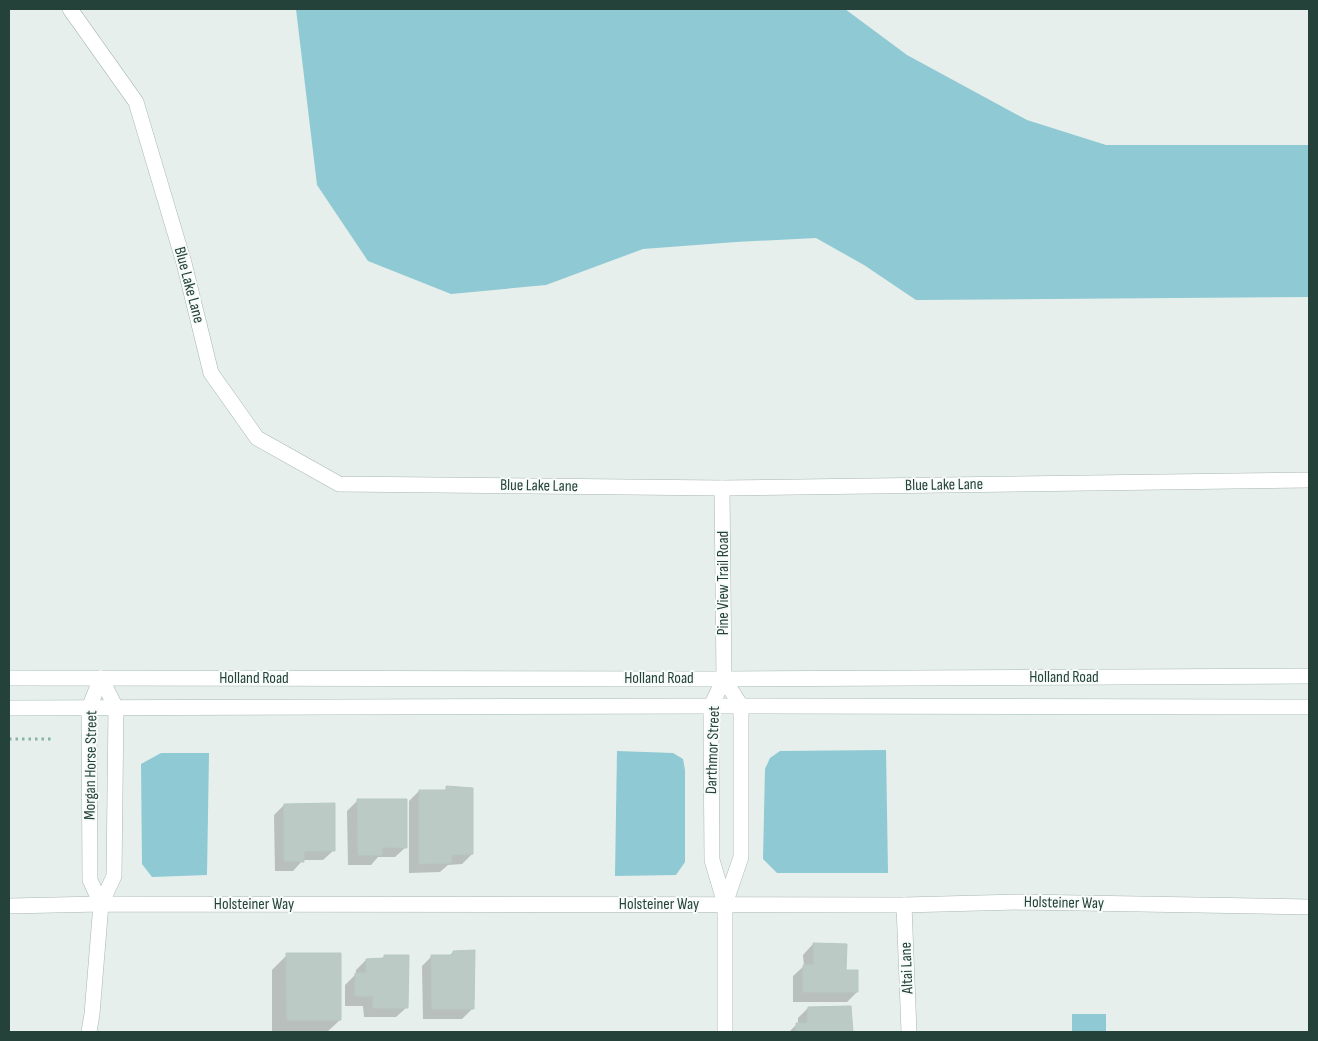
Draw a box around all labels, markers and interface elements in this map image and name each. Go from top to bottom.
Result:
street label: Blue Lake Lane [170,245,208,325]
street label: Blue Lake Lane [905,475,983,495]
street label: Blue Lake Lane [500,476,578,496]
street label: Pine View Trail Road [714,531,733,635]
street label: Holland Road [1029,668,1099,687]
street label: Holland Road [219,669,289,688]
street label: Holland Road [624,669,694,688]
street label: Darthmor Street [702,705,724,794]
street label: Morgan Horse Street [81,710,101,820]
street label: Holsteiner Way [1024,893,1104,913]
street label: Holsteiner Way [214,895,294,914]
street label: Holsteiner Way [619,895,699,914]
street label: Altai Lane [897,942,917,995]

